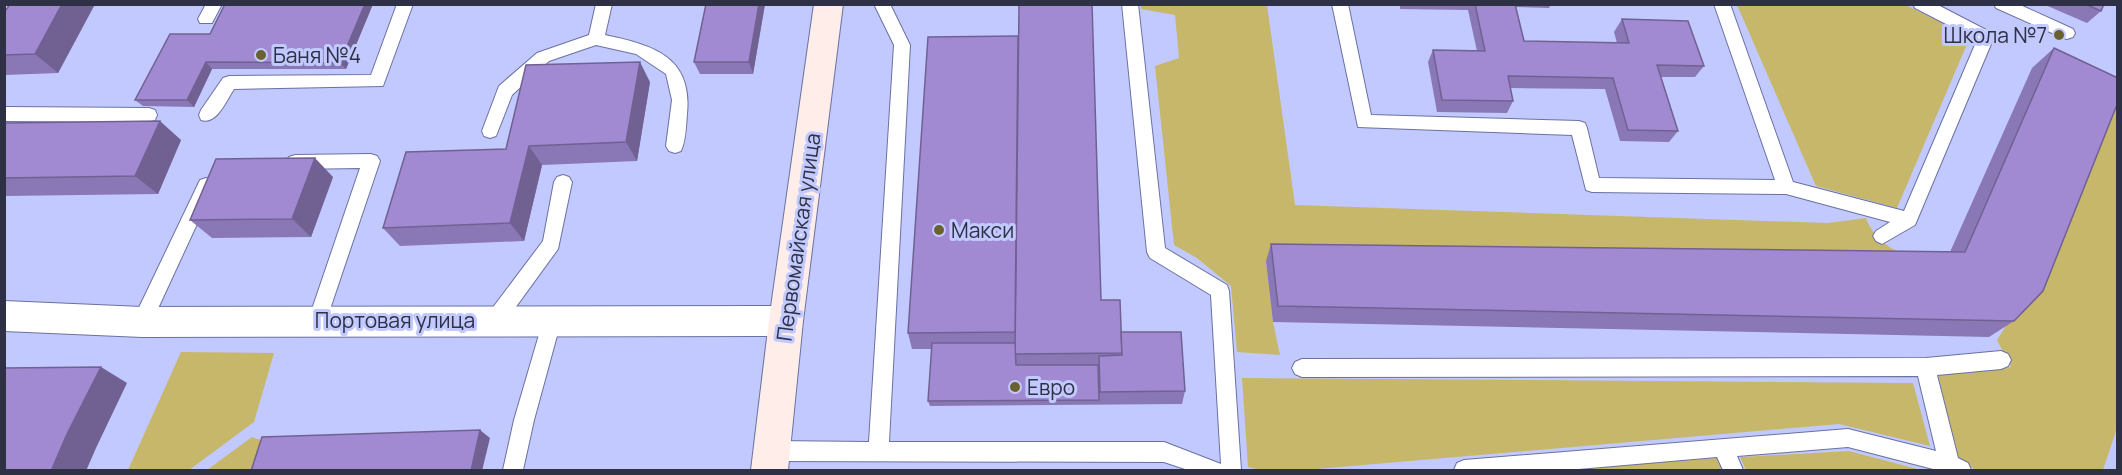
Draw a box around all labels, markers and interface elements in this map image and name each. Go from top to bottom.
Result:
place label: Школа №7 [1944,21,2047,49]
marker: Школа №7 [2052,28,2066,42]
place label: Баня №4 [273,41,361,69]
marker: Баня №4 [254,48,268,62]
street label: Первомайская улица [770,131,826,343]
place label: Макси [951,216,1014,244]
marker: Макси [932,223,946,237]
street label: Портовая улица [315,306,475,334]
place label: Евро [1027,373,1075,401]
marker: Евро [1008,380,1022,394]

